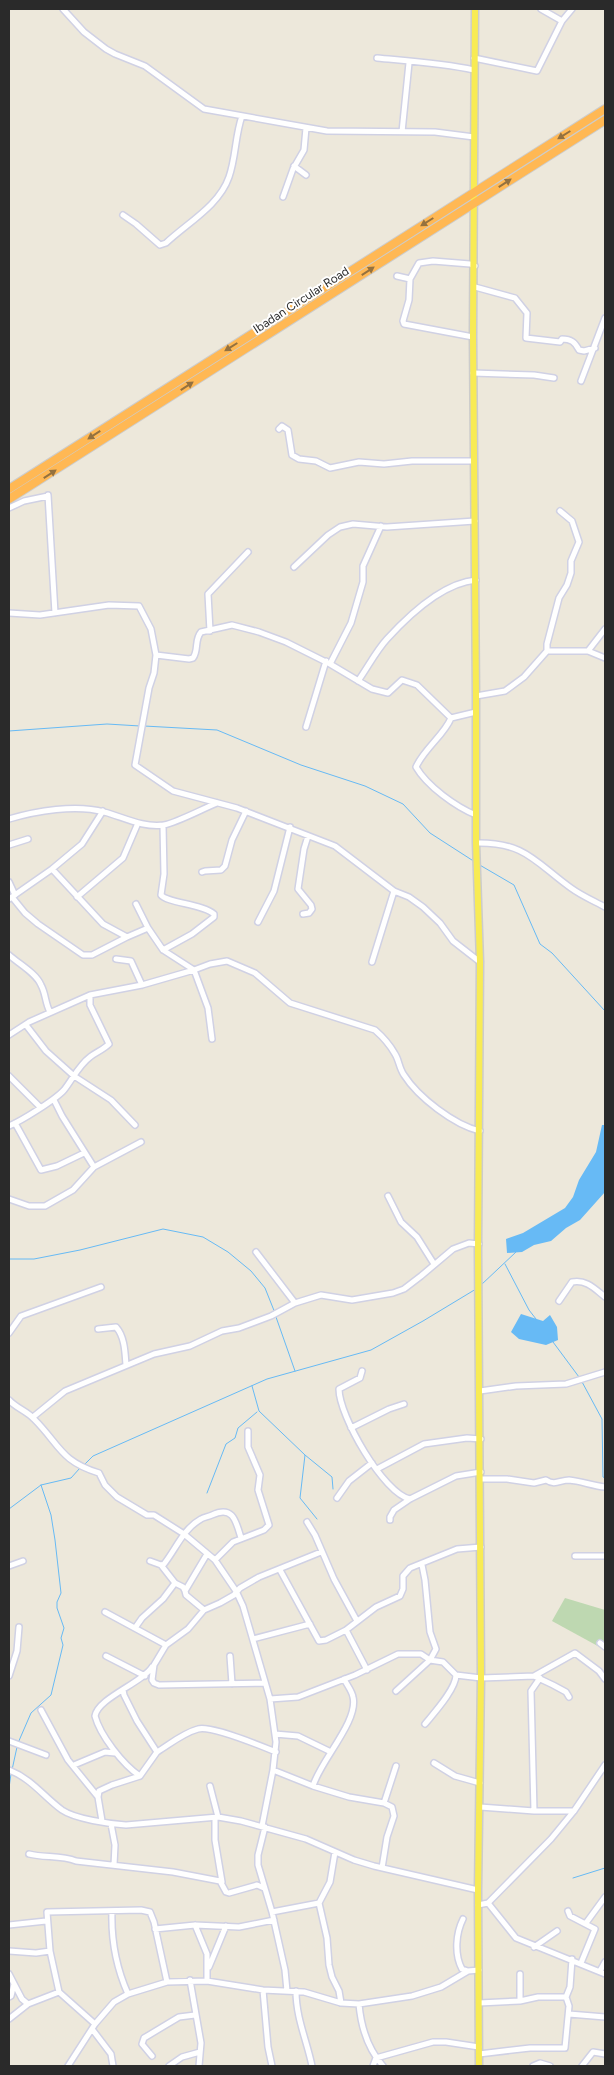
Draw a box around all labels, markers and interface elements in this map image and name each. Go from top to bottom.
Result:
one-way arrow [558,131,571,140]
one-way arrow [499,179,512,188]
one-way arrow [420,218,434,227]
street label: Ibadan Circular Road [251,264,351,336]
one-way arrow [362,266,375,275]
one-way arrow [224,343,237,352]
one-way arrow [181,382,194,391]
one-way arrow [88,431,101,440]
one-way arrow [44,469,57,479]

